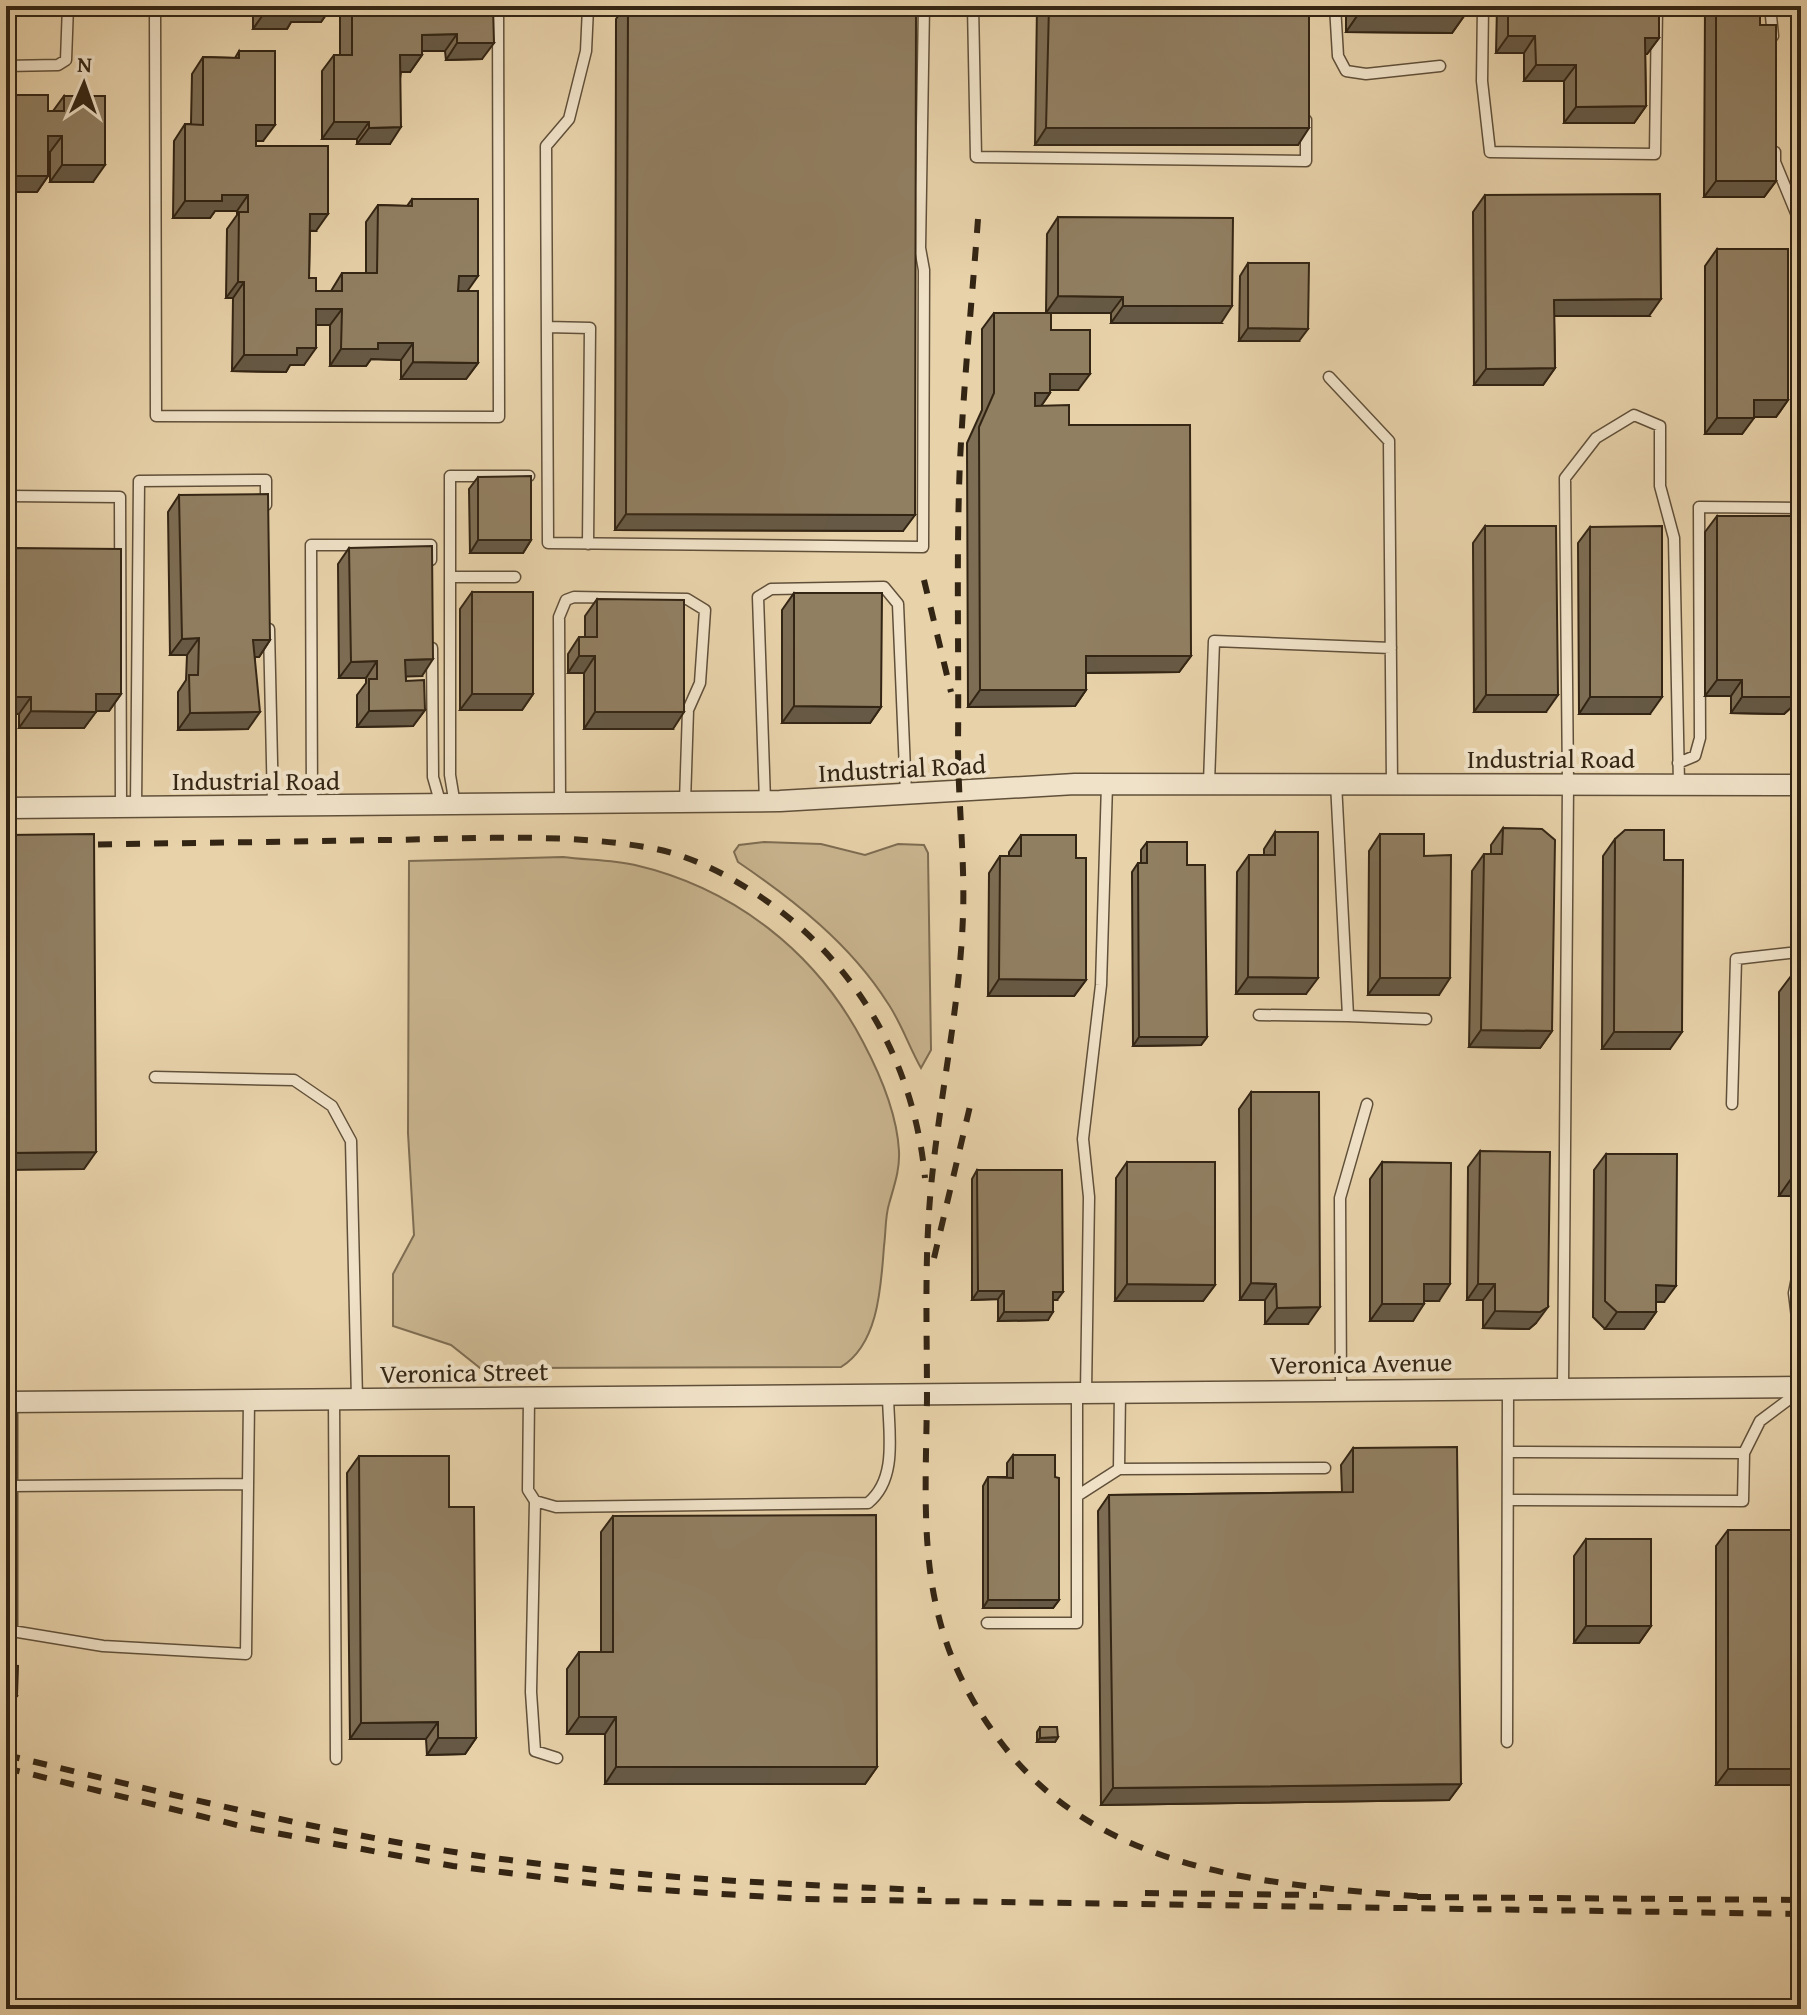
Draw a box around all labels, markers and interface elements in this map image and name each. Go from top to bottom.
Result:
north arrow [44,44,124,124]
text: N [77,48,93,80]
street label: Industrial Road [1467,739,1635,778]
street label: Industrial Road [817,744,987,792]
street label: Industrial Road [172,761,340,800]
street label: Veronica Avenue [1269,1342,1453,1384]
street label: Veronica Street [379,1351,549,1393]

